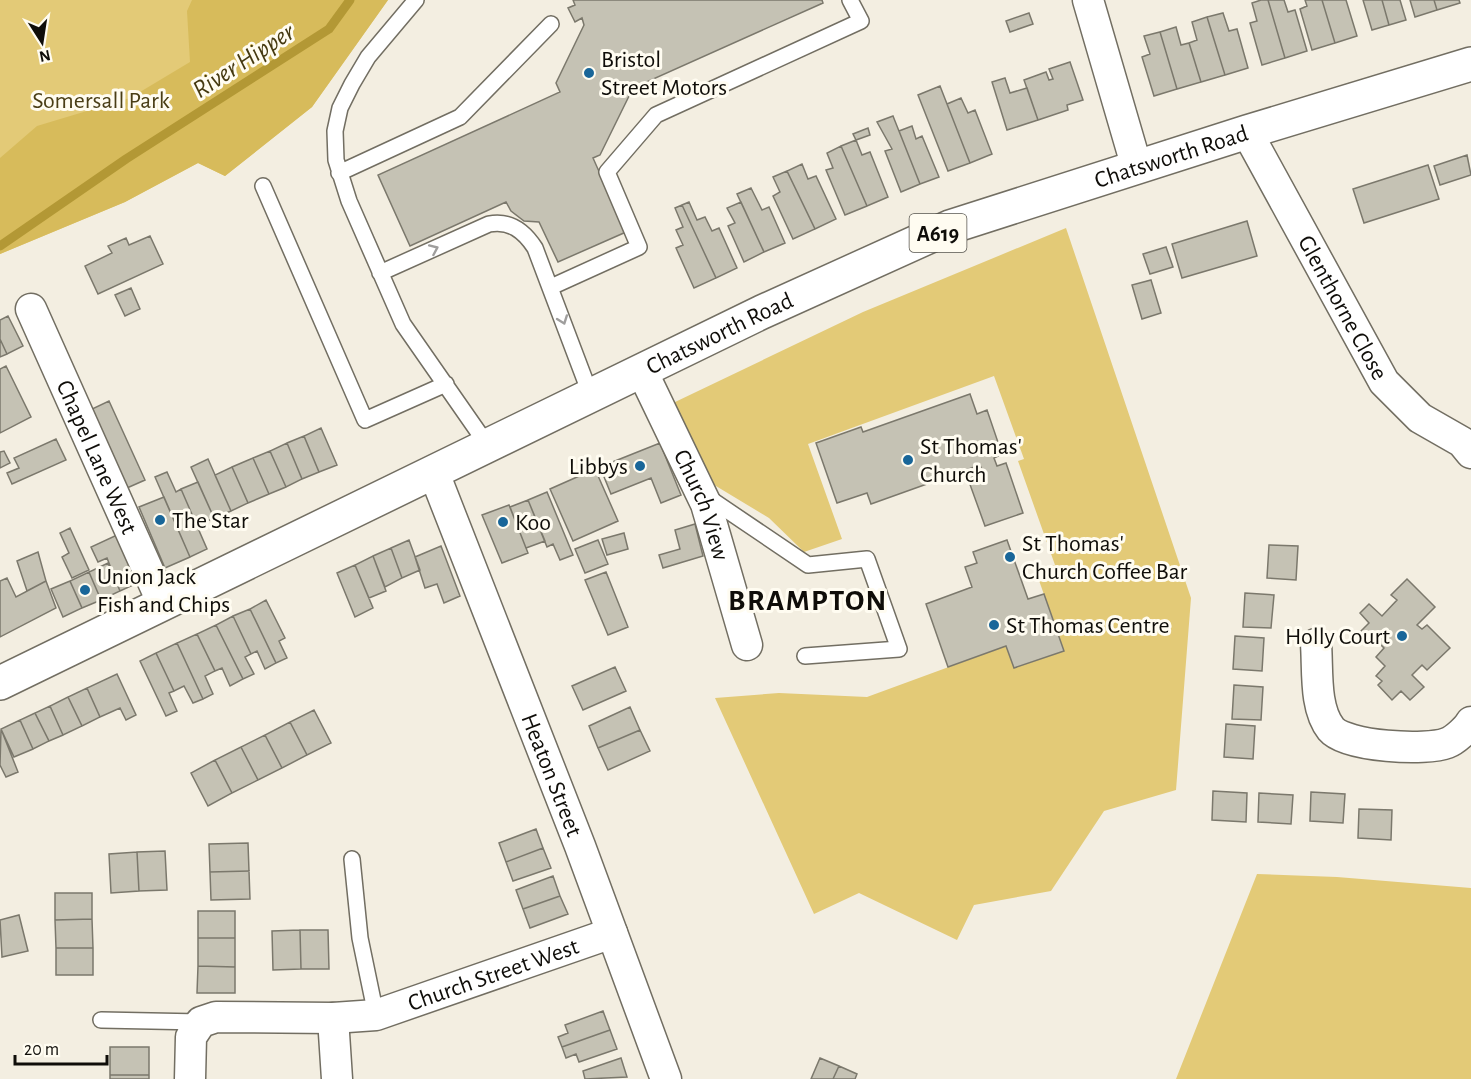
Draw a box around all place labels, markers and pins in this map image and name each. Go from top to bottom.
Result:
place label: Bristol Street Motors [601,48,727,100]
marker: Bristol Street Motors [582,66,596,80]
place label: St Thomas' Church [920,435,1022,487]
marker: St Thomas' Church [901,453,915,467]
place label: Libbys [569,455,628,479]
marker: Libbys [633,459,647,473]
place label: The Star [172,509,249,533]
place label: Koo [515,511,551,535]
marker: The Star [153,513,167,527]
marker: Koo [496,515,510,529]
place label: St Thomas' Church Coffee Bar [1022,532,1188,584]
marker: St Thomas' Church Coffee Bar [1003,550,1017,564]
place label: Union Jack Fish and Chips [97,565,230,617]
marker: Union Jack Fish and Chips [78,583,92,597]
place label: St Thomas Centre [1006,614,1170,638]
marker: St Thomas Centre [987,618,1001,632]
place label: Holly Court [1285,625,1390,649]
marker: Holly Court [1395,629,1409,643]

